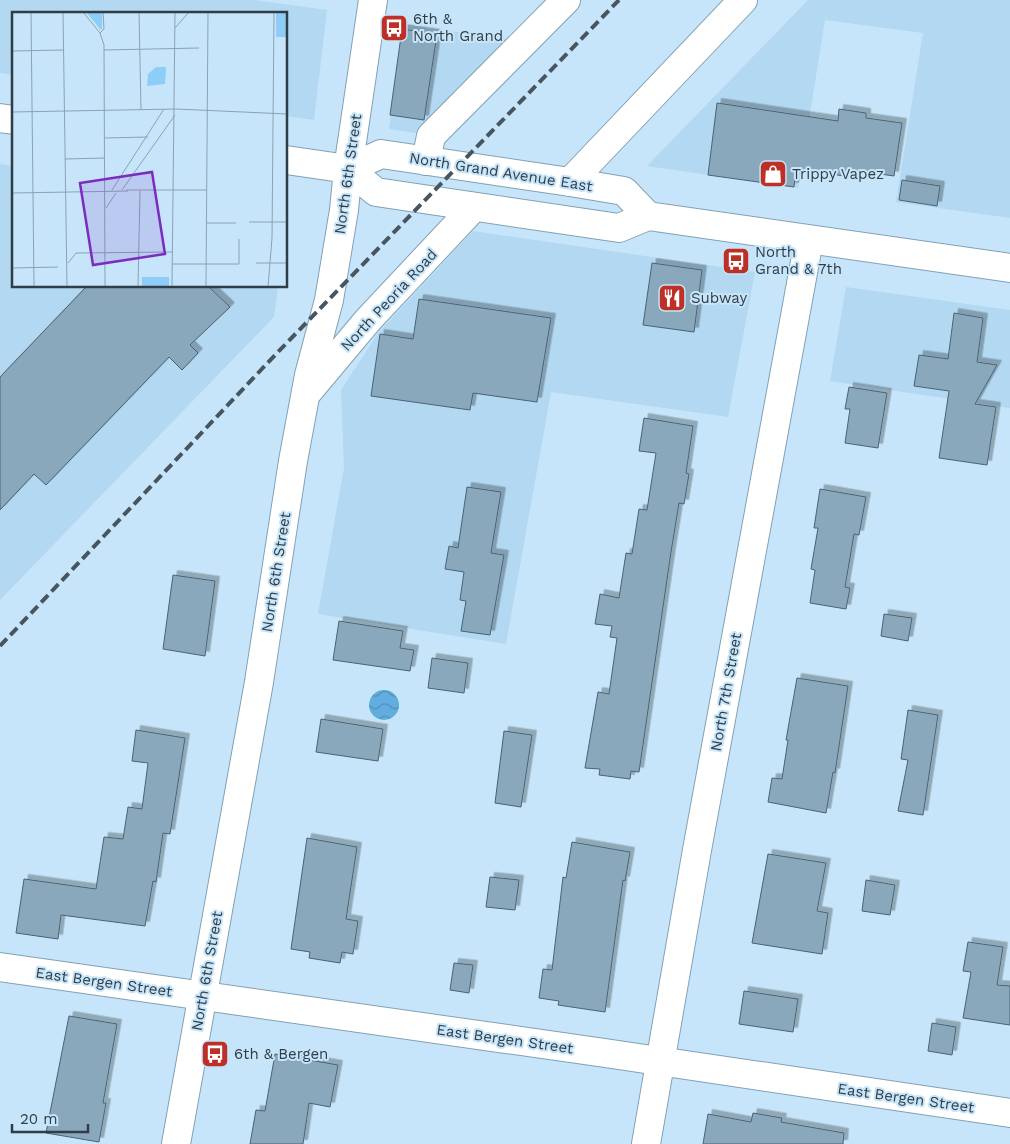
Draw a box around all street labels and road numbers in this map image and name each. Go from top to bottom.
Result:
street label: North 6th Street [331,112,365,235]
street label: North Grand Avenue East [408,149,595,195]
street label: North Peoria Road [337,245,441,355]
street label: North 6th Street [258,510,294,633]
street label: North 7th Street [707,631,745,753]
street label: North 6th Street [188,909,227,1032]
street label: East Bergen Street [35,964,174,1001]
street label: East Bergen Street [436,1021,575,1058]
street label: East Bergen Street [837,1080,976,1117]

